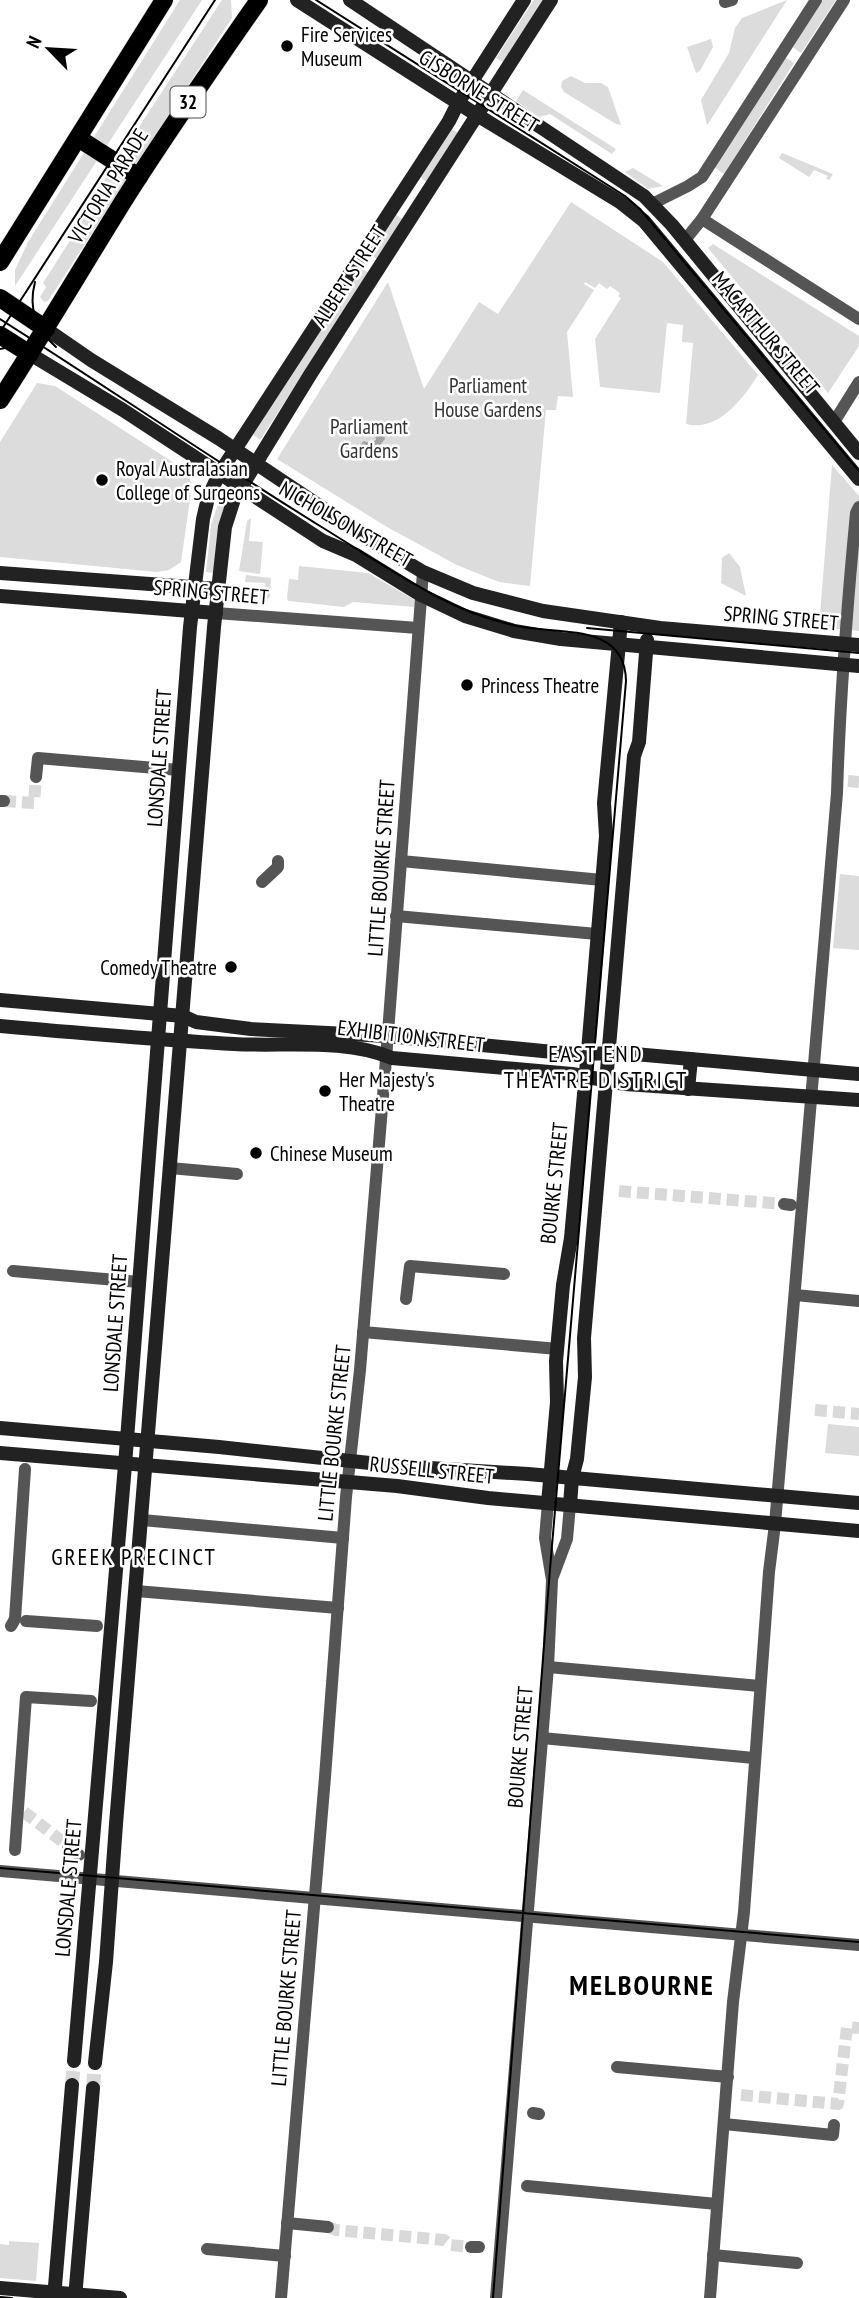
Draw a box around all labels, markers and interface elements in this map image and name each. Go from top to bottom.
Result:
north arrow [14,14,84,84]
place label: Fire Services Museum [301,21,392,72]
text: N [21,32,47,52]
marker: Fire Services Museum [279,38,295,54]
street label: GISBORNE STREET [414,43,544,139]
road number: 32 [170,86,206,118]
street label: VICTORIA PARADE [61,124,154,249]
street label: ALBERT STREET [306,220,392,332]
street label: MACARTHUR STREET [706,266,826,401]
park label: Parliament House Gardens [434,372,542,423]
park label: Parliament Gardens [330,413,408,464]
place label: Royal Australasian College of Surgeons [116,455,260,506]
marker: Royal Australasian College of Surgeons [94,472,110,488]
street label: NICHOLSON STREET [275,475,418,573]
street label: SPRING STREET [152,574,270,611]
street label: SPRING STREET [722,600,840,637]
place label: Princess Theatre [481,672,599,699]
marker: Princess Theatre [459,677,475,693]
street label: LONSDALE STREET [141,688,177,828]
street label: LITTLE BOURKE STREET [361,778,401,957]
place label: Comedy Theatre [100,954,217,981]
marker: Comedy Theatre [223,959,239,975]
street label: EXHIBITION STREET [336,1014,487,1058]
district label: EAST END THEATRE DISTRICT [504,1039,688,1094]
place label: Her Majesty's Theatre [339,1066,435,1117]
marker: Her Majesty's Theatre [317,1083,333,1099]
street label: BOURKE STREET [534,1120,574,1245]
place label: Chinese Museum [270,1140,393,1167]
marker: Chinese Museum [248,1145,264,1161]
street label: LONSDALE STREET [97,1253,133,1393]
street label: LITTLE BOURKE STREET [311,1343,357,1522]
street label: RUSSELL STREET [368,1450,496,1490]
district label: GREEK PRECINCT [51,1542,217,1571]
street label: BOURKE STREET [501,1684,539,1809]
street label: LONSDALE STREET [49,1818,88,1958]
street label: LITTLE BOURKE STREET [265,1908,307,2087]
district label: MELBOURNE [569,1966,715,2003]

